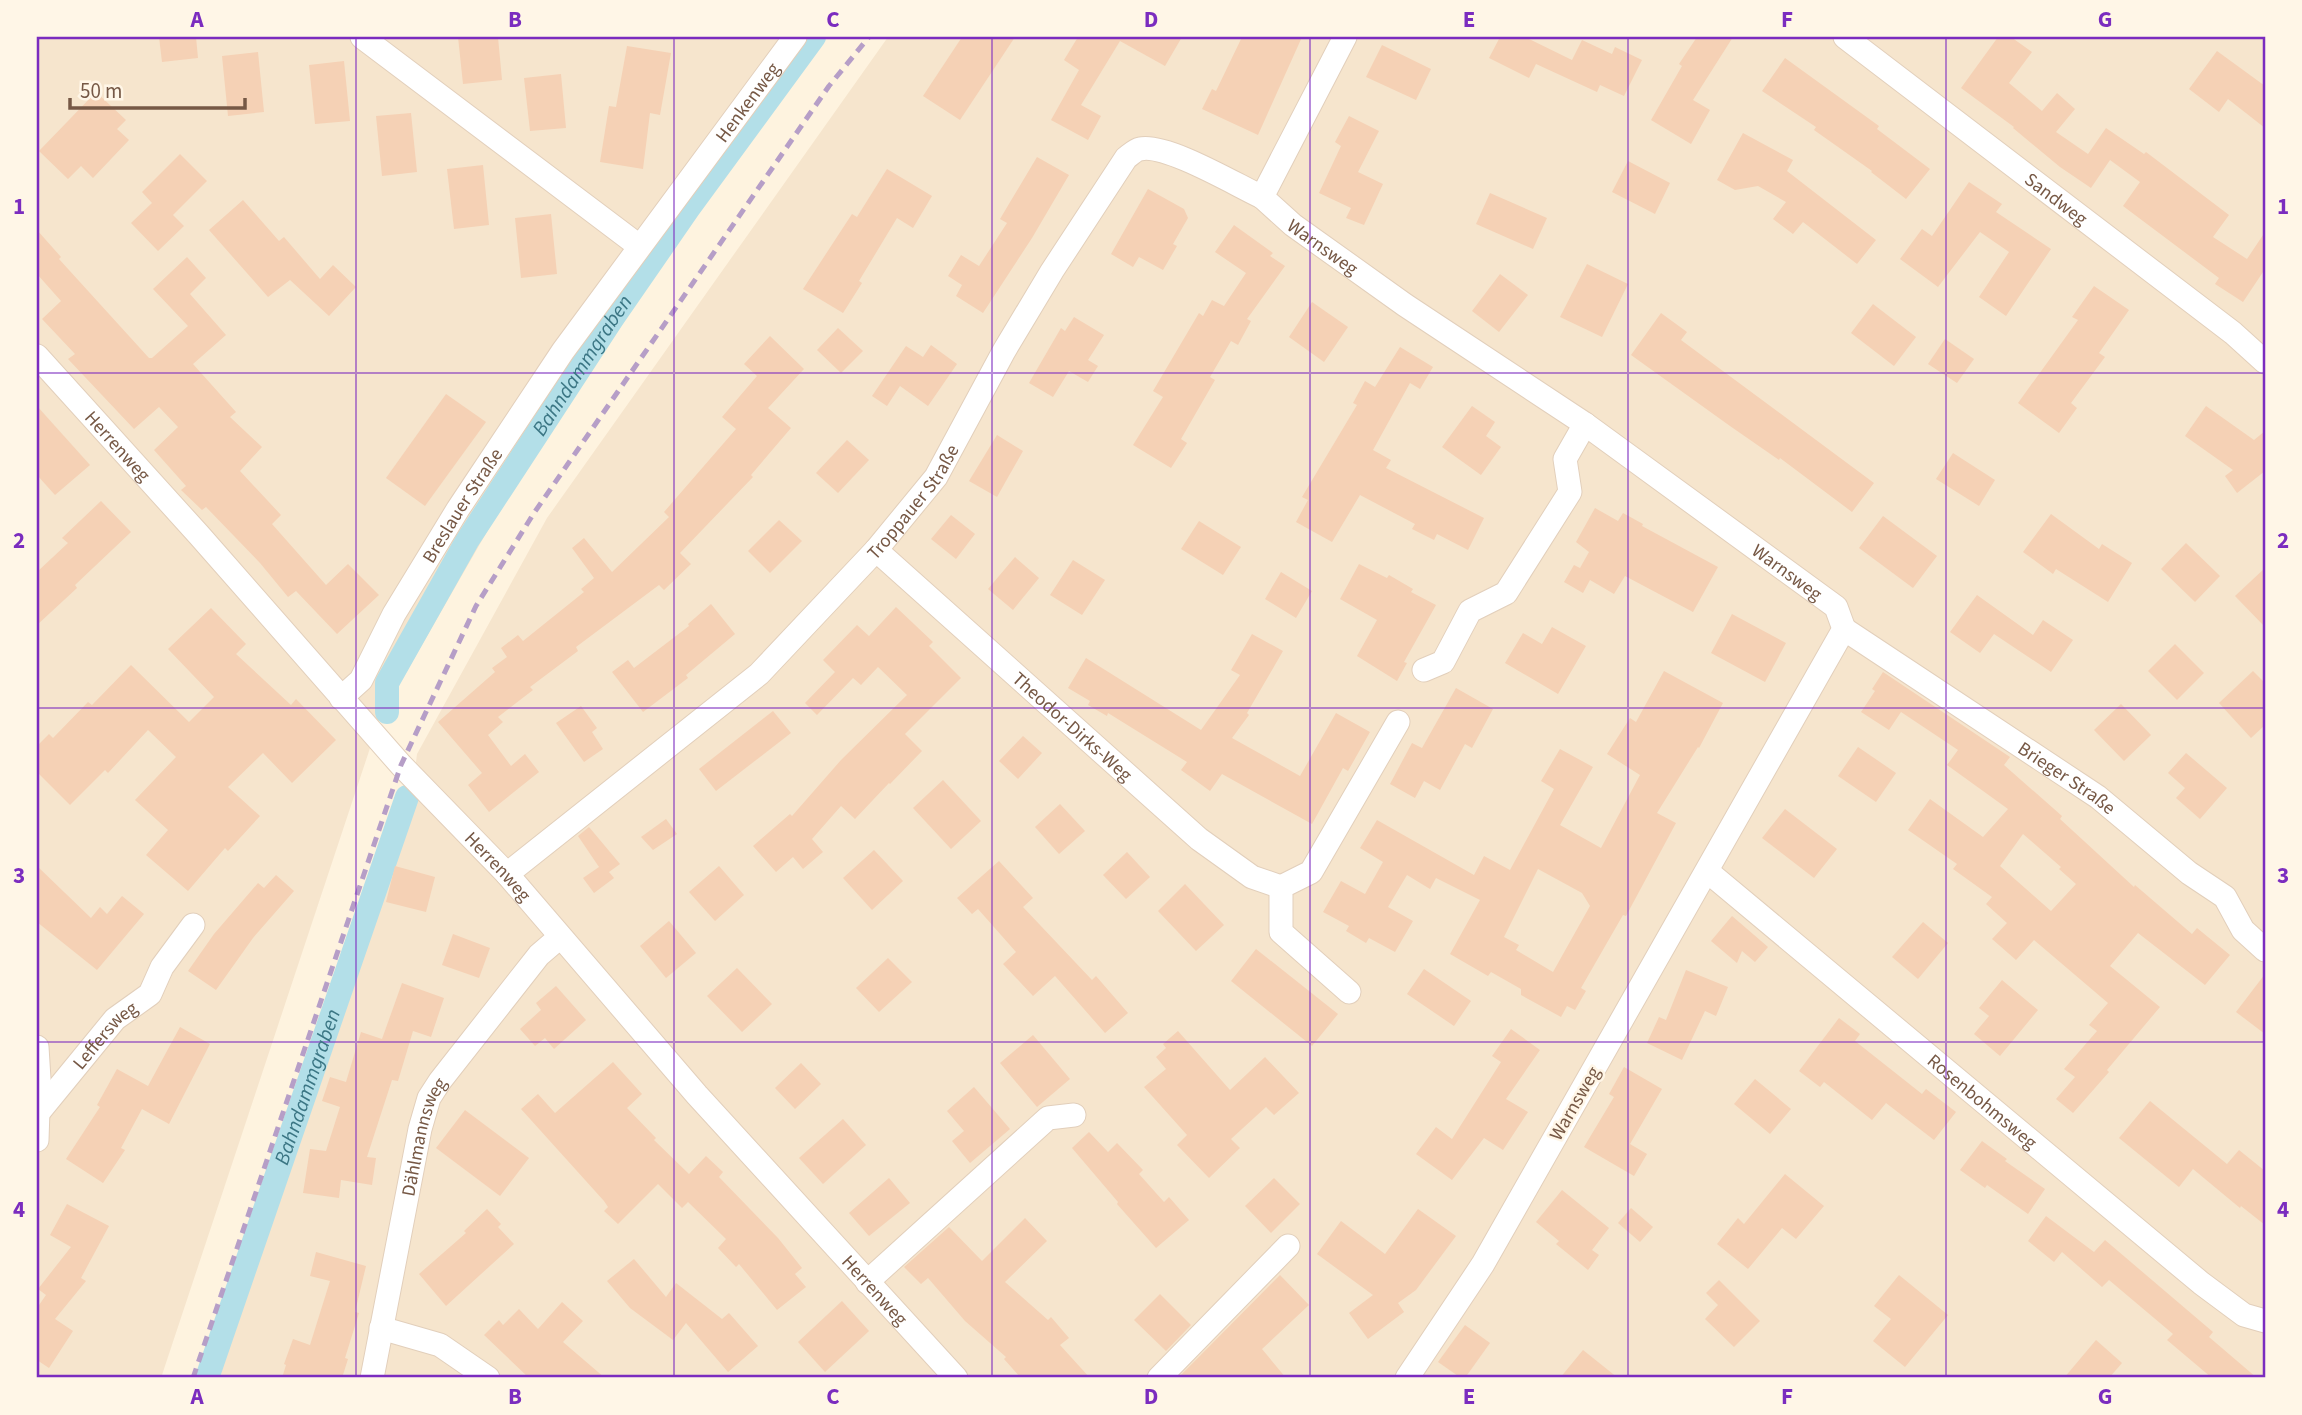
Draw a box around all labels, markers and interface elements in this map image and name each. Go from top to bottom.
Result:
text: A [189,3,204,36]
text: B [508,3,522,36]
text: C [826,3,840,36]
text: D [1144,3,1158,36]
text: E [1463,3,1475,36]
text: F [1781,3,1793,36]
text: G [2098,3,2112,36]
street label: Henkenweg [710,57,787,149]
scale bar [70,66,245,110]
text: 50 m [80,76,122,106]
street label: Sandweg [2018,167,2093,233]
text: 1 [13,190,25,223]
text: 1 [2277,190,2289,223]
street label: Warnsweg [1281,213,1364,283]
water label: Bahndammgraben [525,289,639,442]
street label: Herrenweg [78,405,157,488]
street label: Troppauer Straße [861,440,966,567]
street label: Breslauer Straße [416,443,510,569]
text: 2 [13,524,25,557]
text: 2 [2277,524,2289,557]
street label: Warnsweg [1746,538,1828,608]
street label: Theodor-Dirks-Weg [1006,666,1138,789]
street label: Brieger Straße [2012,736,2121,821]
street label: Herrenweg [458,826,537,908]
text: 3 [13,859,25,892]
text: 3 [2277,859,2289,892]
street label: Leffersweg [67,995,144,1076]
water label: Bahndammgraben [267,1005,348,1169]
street label: Rosenbohmsweg [1921,1048,2043,1156]
street label: Warnsweg [1543,1061,1608,1146]
street label: Dählmannsweg [395,1072,454,1199]
text: 4 [13,1193,25,1226]
text: 4 [2277,1193,2289,1226]
street label: Herrenweg [835,1250,914,1332]
text: A [189,1380,204,1413]
text: B [508,1380,522,1413]
text: C [826,1380,840,1413]
text: D [1144,1380,1158,1413]
text: E [1463,1380,1475,1413]
text: F [1781,1380,1793,1413]
text: G [2098,1380,2112,1413]

